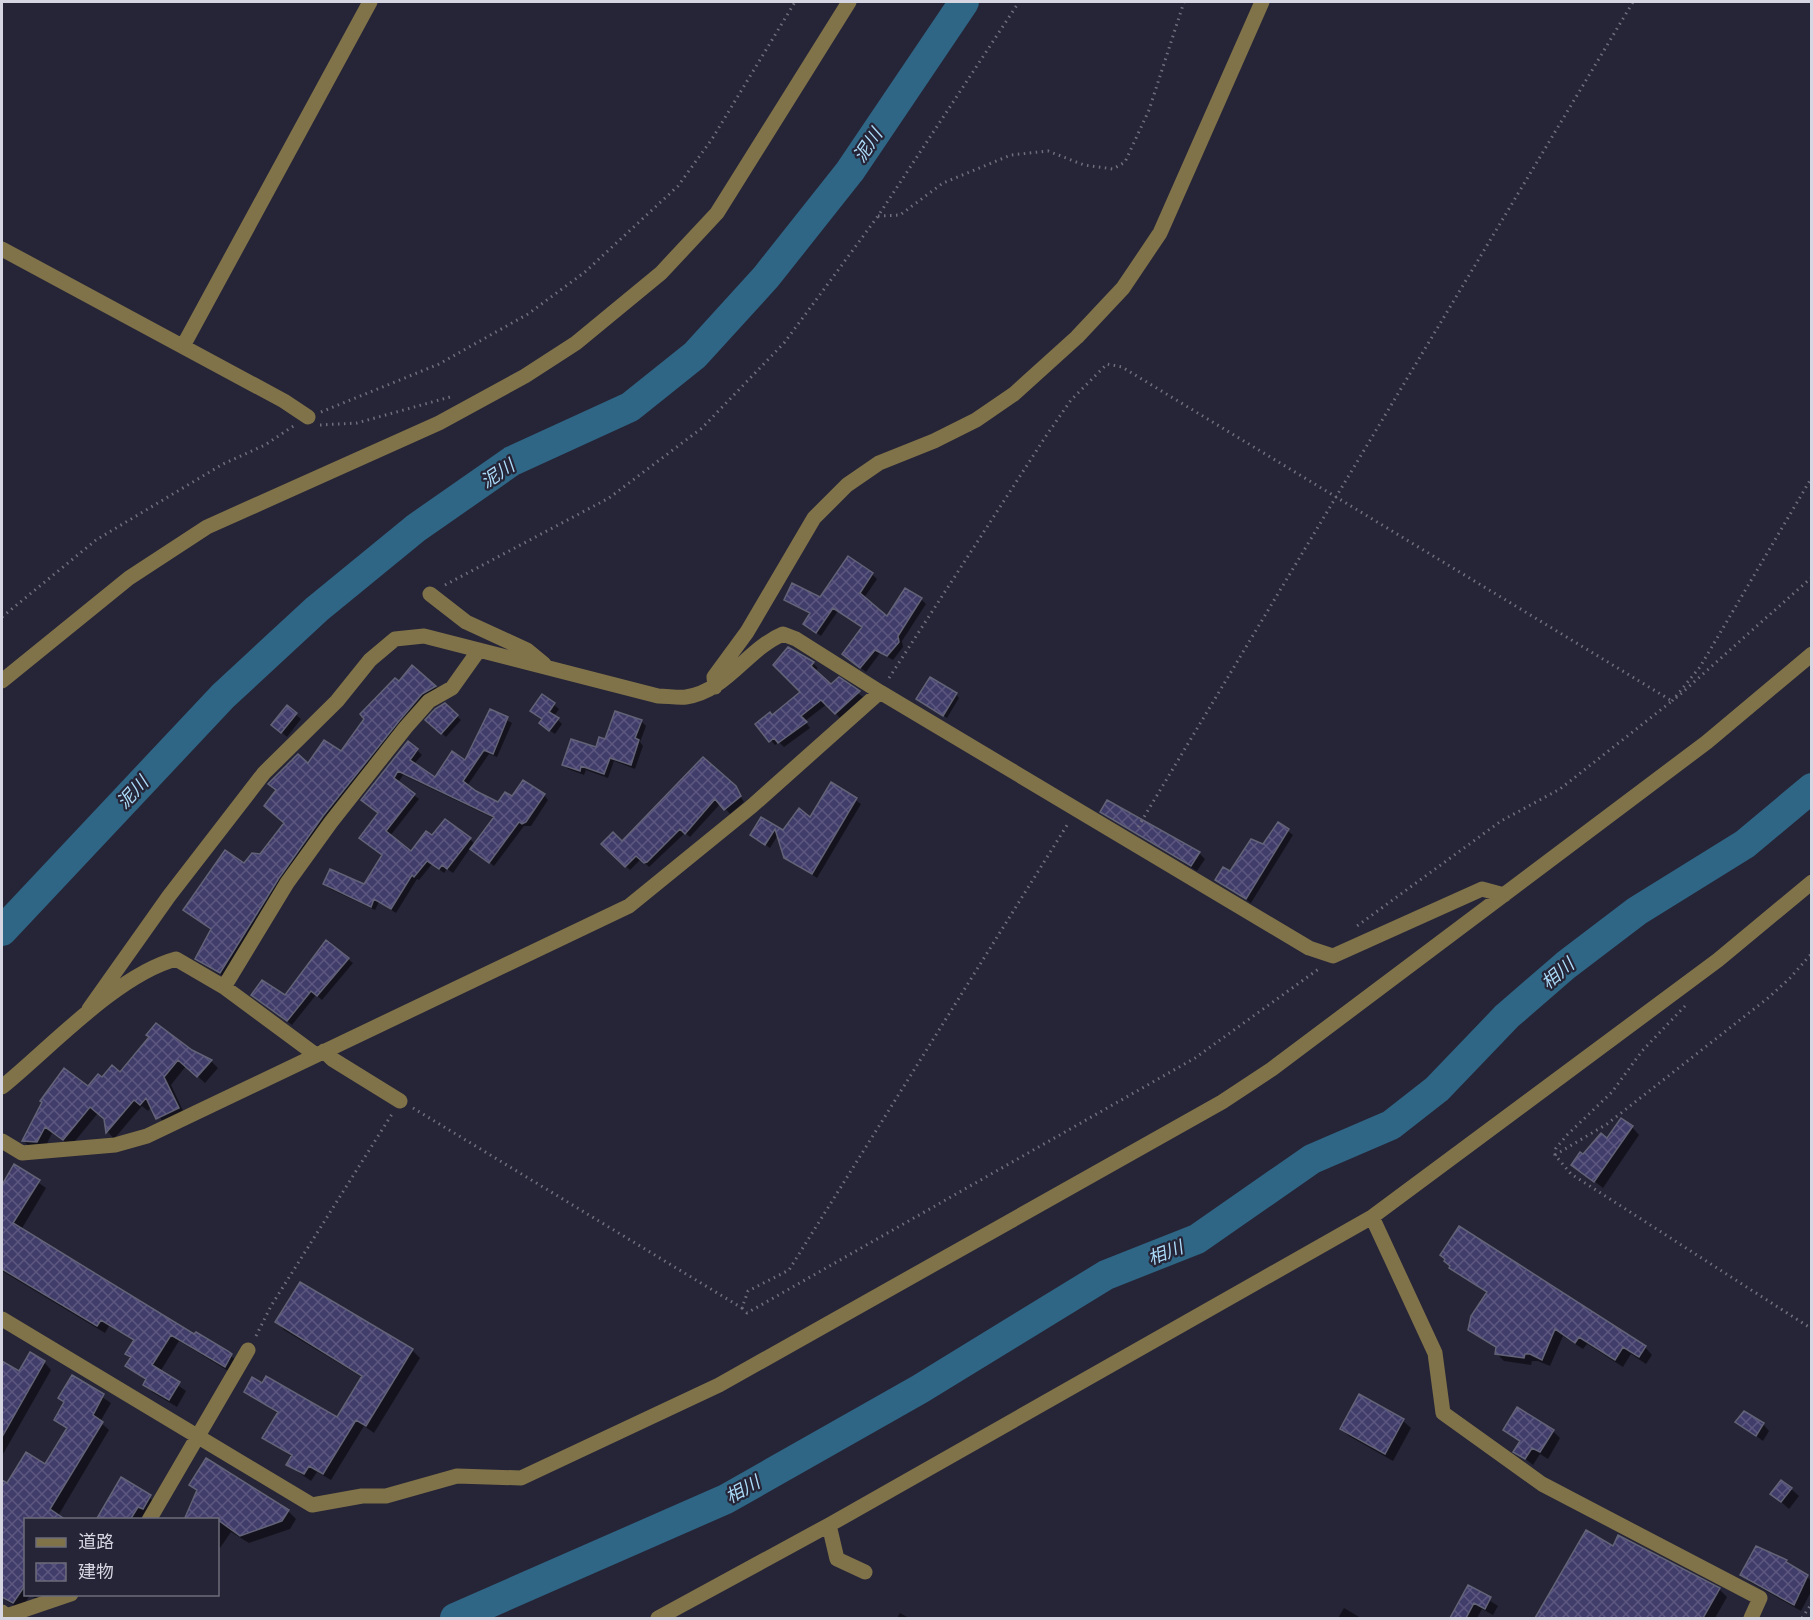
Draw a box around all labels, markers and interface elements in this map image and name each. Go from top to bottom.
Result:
water label: 泥川 [847,122,888,167]
water label: 泥川 [475,452,520,493]
water label: 泥川 [111,769,154,813]
water label: 相川 [1535,951,1580,994]
water label: 相川 [1144,1234,1188,1270]
water label: 相川 [720,1469,765,1508]
legend [24,1518,219,1596]
text: 道路 [78,1529,114,1553]
text: 建物 [78,1559,114,1583]

